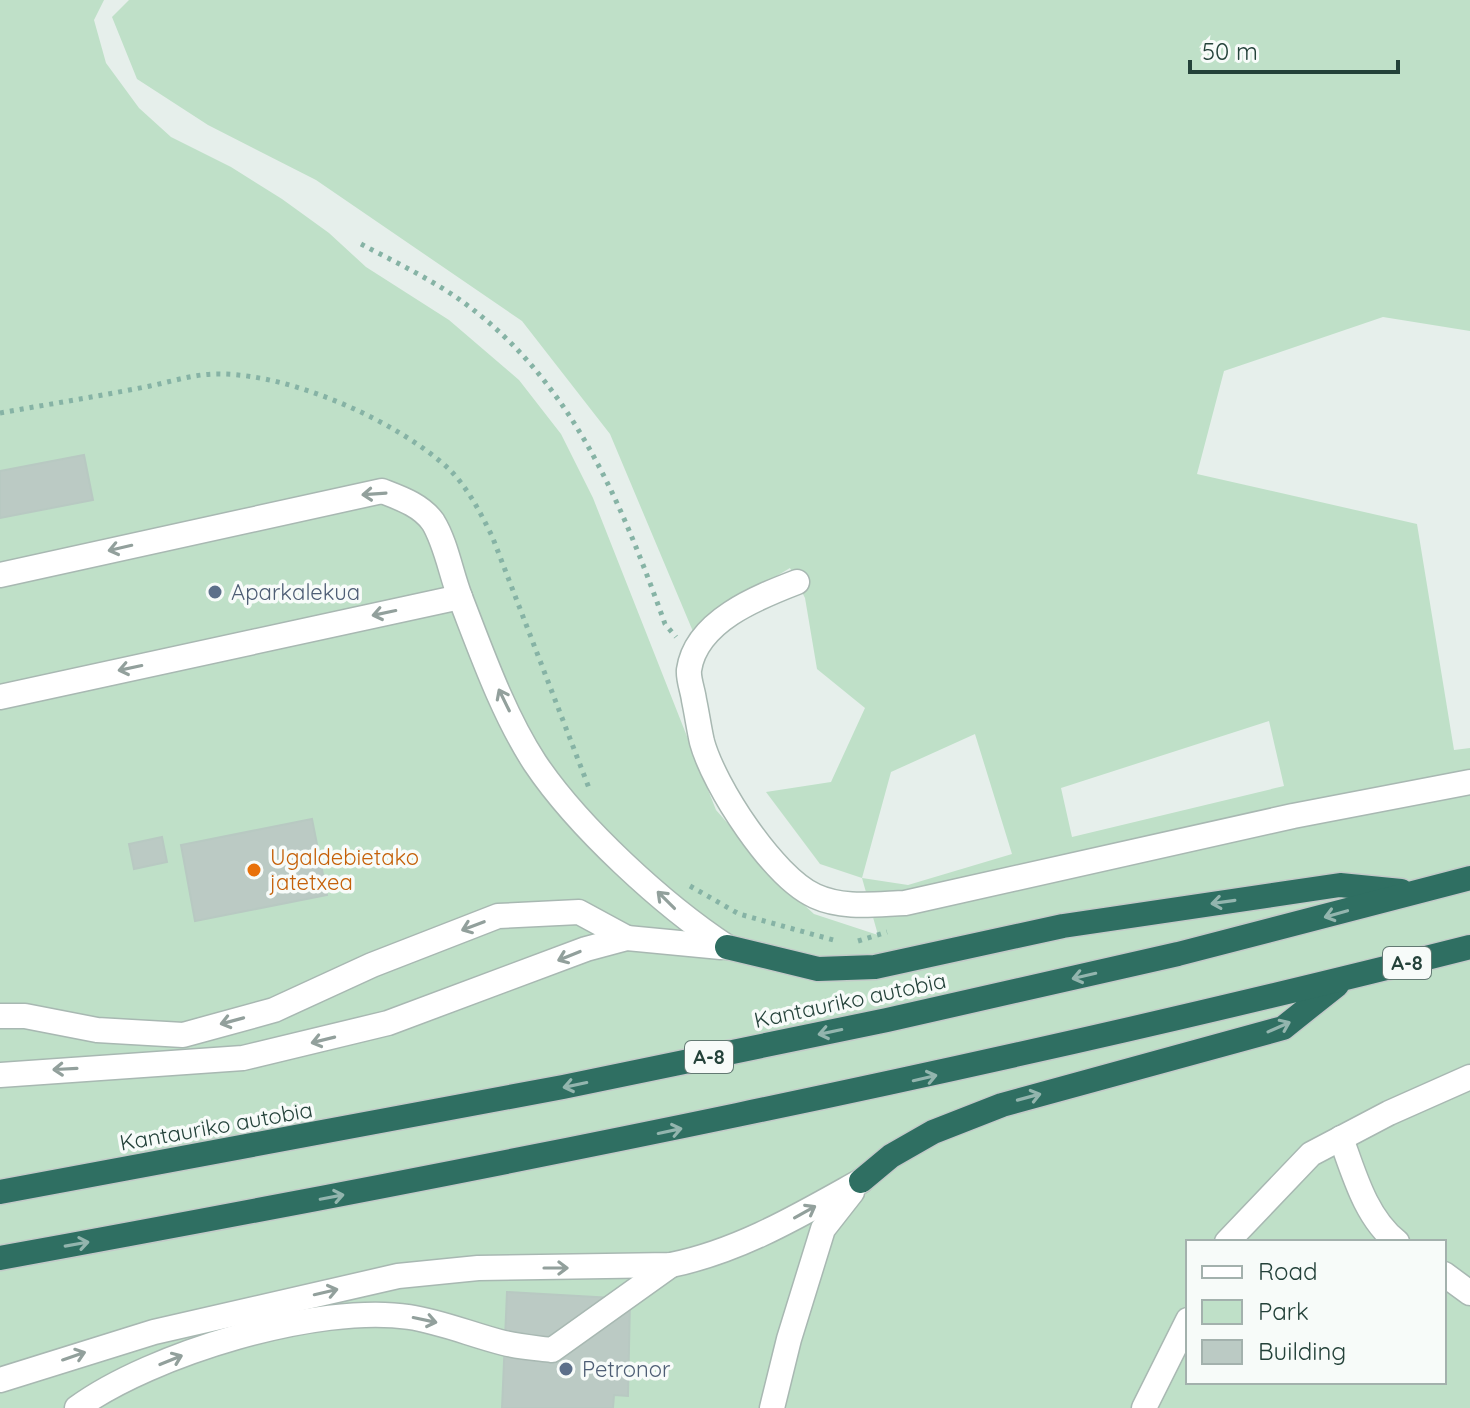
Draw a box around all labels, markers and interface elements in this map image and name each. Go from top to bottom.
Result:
scale bar [1190,24,1398,74]
text: 50 m [1202,36,1258,66]
one-way arrow [362,487,388,502]
one-way arrow [108,541,134,556]
place label: Aparkalekua [231,578,360,606]
marker: Aparkalekua [206,583,224,601]
one-way arrow [371,606,397,621]
one-way arrow [117,661,143,676]
one-way arrow [496,688,511,712]
place label: Ugaldebietako jatetxea [269,843,419,896]
marker: Ugaldebietako jatetxea [245,861,263,879]
one-way arrow [657,891,676,910]
one-way arrow [1211,895,1236,910]
one-way arrow [1324,907,1350,922]
one-way arrow [461,919,486,934]
road number: A-8 [1383,947,1431,979]
one-way arrow [557,950,582,965]
street label: Kantauriko autobia [752,966,948,1034]
one-way arrow [1071,969,1097,984]
one-way arrow [220,1014,246,1029]
one-way arrow [1267,1018,1291,1033]
one-way arrow [818,1025,843,1040]
one-way arrow [311,1034,336,1049]
road number: A-8 [685,1041,733,1073]
one-way arrow [52,1062,79,1077]
one-way arrow [911,1070,937,1085]
one-way arrow [563,1078,588,1093]
one-way arrow [1016,1089,1042,1104]
street label: Kantauriko autobia [117,1095,315,1157]
one-way arrow [657,1122,682,1137]
one-way arrow [319,1188,345,1203]
one-way arrow [793,1204,816,1220]
one-way arrow [64,1235,89,1250]
legend [1186,1240,1446,1384]
text: Road [1258,1256,1318,1286]
one-way arrow [542,1260,569,1276]
one-way arrow [313,1284,339,1299]
text: Park [1258,1296,1309,1326]
one-way arrow [412,1313,437,1328]
text: Building [1258,1336,1346,1366]
one-way arrow [62,1348,87,1363]
one-way arrow [158,1352,183,1366]
place label: Petronor [582,1355,671,1383]
marker: Petronor [557,1360,575,1378]

